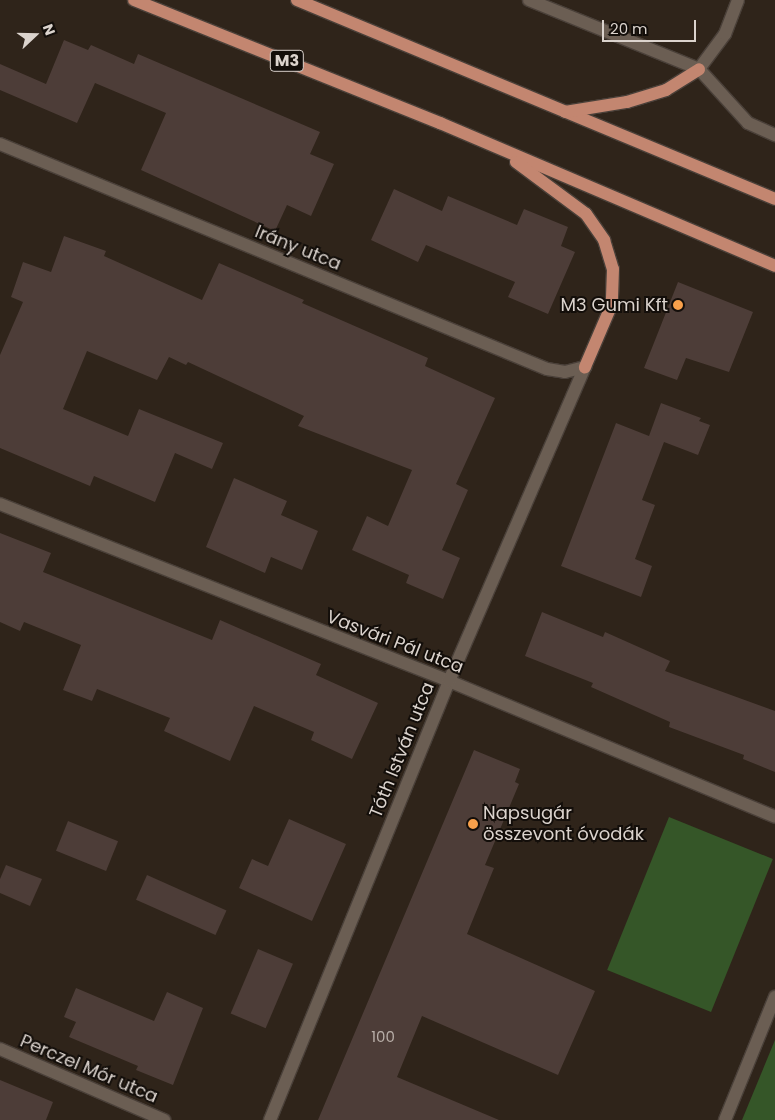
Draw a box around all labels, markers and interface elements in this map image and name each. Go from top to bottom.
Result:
north arrow [10,10,60,60]
scale bar [605,10,699,42]
text: 20 m [610,18,648,39]
text: N [38,21,60,38]
road number: M3 [270,48,304,74]
street label: Irány utca [252,221,344,275]
place label: M3 Gumi Kft [561,294,668,316]
marker: M3 Gumi Kft [672,299,684,311]
street label: Vasvári Pál utca [323,606,467,678]
street label: Tóth István utca [365,679,439,821]
place label: Napsugár összevont óvodák [483,803,644,846]
marker: Napsugár összevont óvodák [467,818,479,830]
house number: 100 [371,1028,395,1046]
street label: Perczel Mór utca [17,1030,161,1108]

